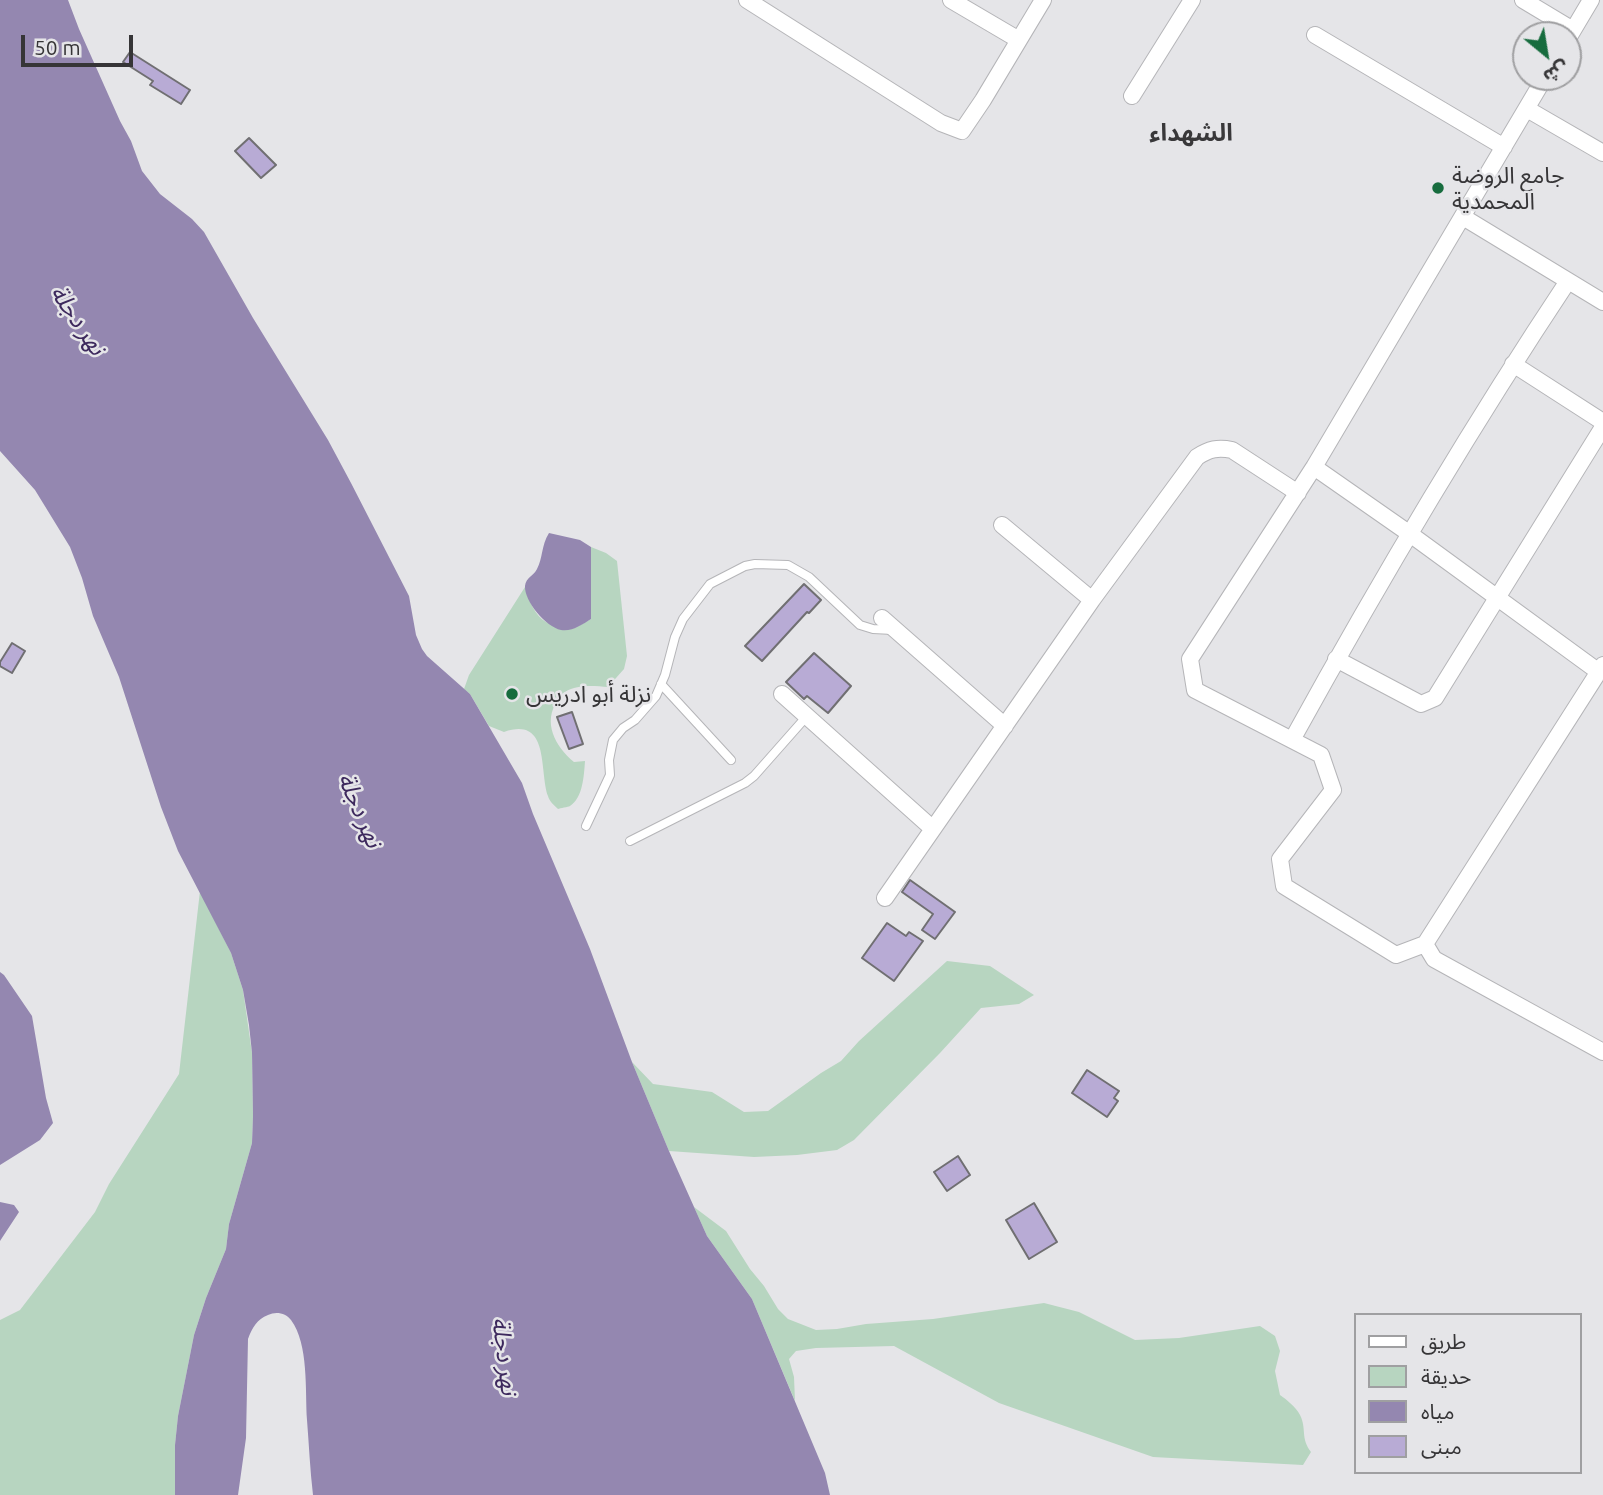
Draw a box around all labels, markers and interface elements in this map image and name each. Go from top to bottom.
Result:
scale bar [24,21,136,65]
north arrow [1512,21,1582,91]
text: 50 m [34,35,81,59]
text: ش [1540,56,1573,88]
district label: الشهداء [1149,119,1233,147]
place label: جامع الروضة المحمدية [1452,161,1565,215]
marker: جامع الروضة المحمدية [1430,180,1446,196]
water label: نهر دجلة [44,280,112,360]
place label: نزلة أبو ادريس [526,680,651,708]
marker: نزلة أبو ادريس [504,686,520,702]
water label: نهر دجلة [331,768,389,852]
legend [1354,1313,1582,1474]
water label: نهر دجلة [486,1315,524,1397]
text: طريق [1421,1329,1466,1353]
text: حديقة [1421,1364,1471,1388]
text: مياه [1421,1399,1454,1423]
text: مبنى [1421,1434,1462,1458]

